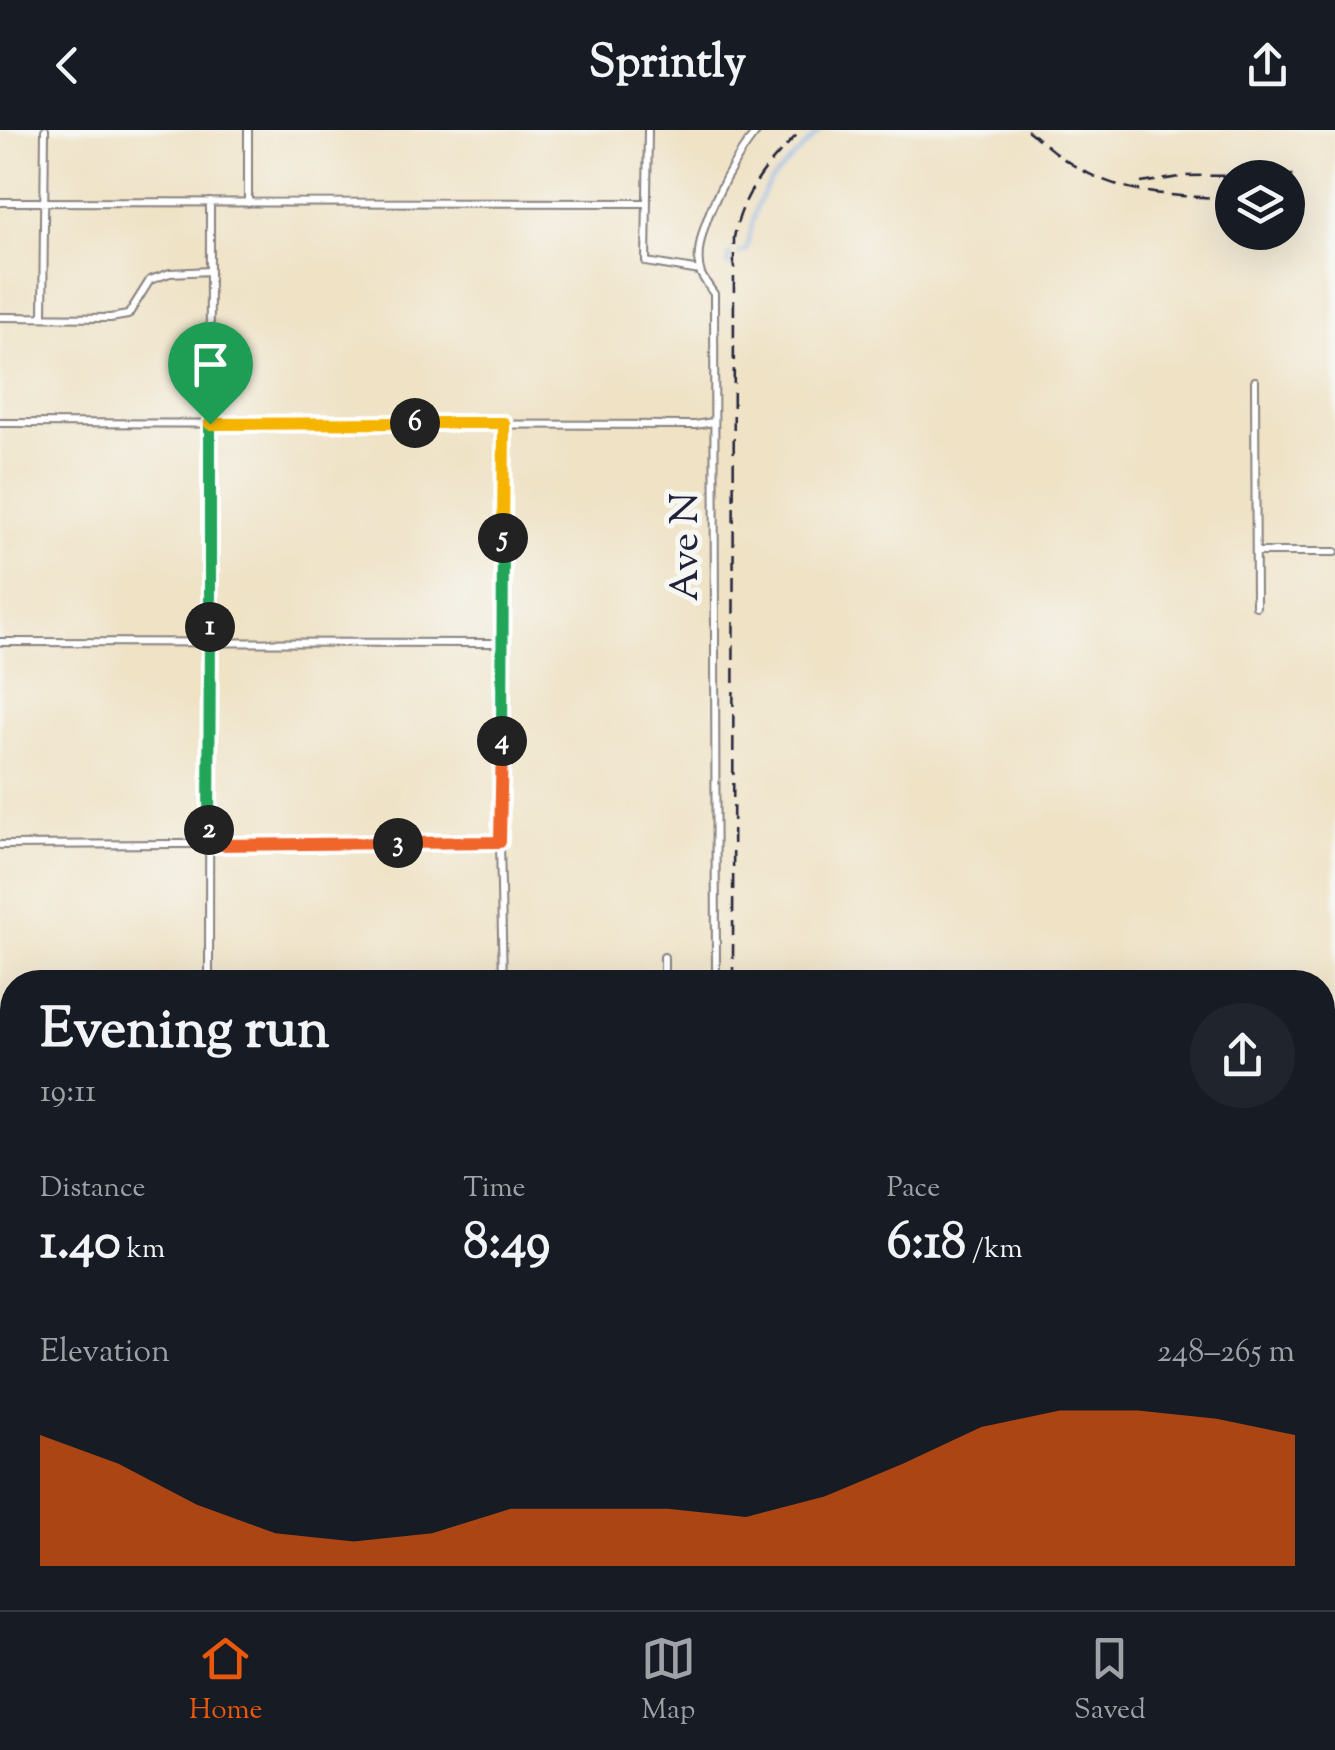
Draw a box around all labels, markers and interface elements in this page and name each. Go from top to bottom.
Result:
text: Sprintly [589,33,746,98]
icon: back [40,38,95,93]
icon: share [1240,38,1295,93]
map controls [1215,160,1305,250]
button: layers [1215,160,1305,250]
pin [168,322,253,425]
icon: arrive [183,337,238,392]
pin: 6 [390,398,440,448]
text: 6 [408,403,422,443]
street label: Ave N [659,492,716,602]
pin: 5 [478,513,528,563]
text: 5 [498,518,508,558]
pin: 1 [185,602,235,652]
text: 1 [205,607,215,647]
pin: 4 [477,716,527,766]
text: 4 [495,721,509,761]
pin: 2 [184,805,234,855]
text: 2 [202,810,216,850]
pin: 3 [373,818,423,868]
text: 3 [392,823,404,863]
text: Evening run [40,993,329,1072]
button: share [1190,1003,1295,1108]
text: 19:11 [40,1070,96,1116]
text: Distance [40,1169,146,1209]
text: Time [463,1169,526,1209]
text: Pace [887,1169,940,1209]
text: 1.40 [40,1209,121,1281]
text: 8:49 [463,1209,550,1281]
text: 6:18 [887,1209,966,1281]
text: km [121,1230,165,1270]
text: /km [966,1230,1023,1270]
text: Elevation [40,1330,170,1376]
text: 248–265 m [1157,1330,1295,1376]
tab: Home [189,1631,263,1731]
tab: Map [641,1631,696,1731]
tab: Saved [1074,1631,1146,1731]

